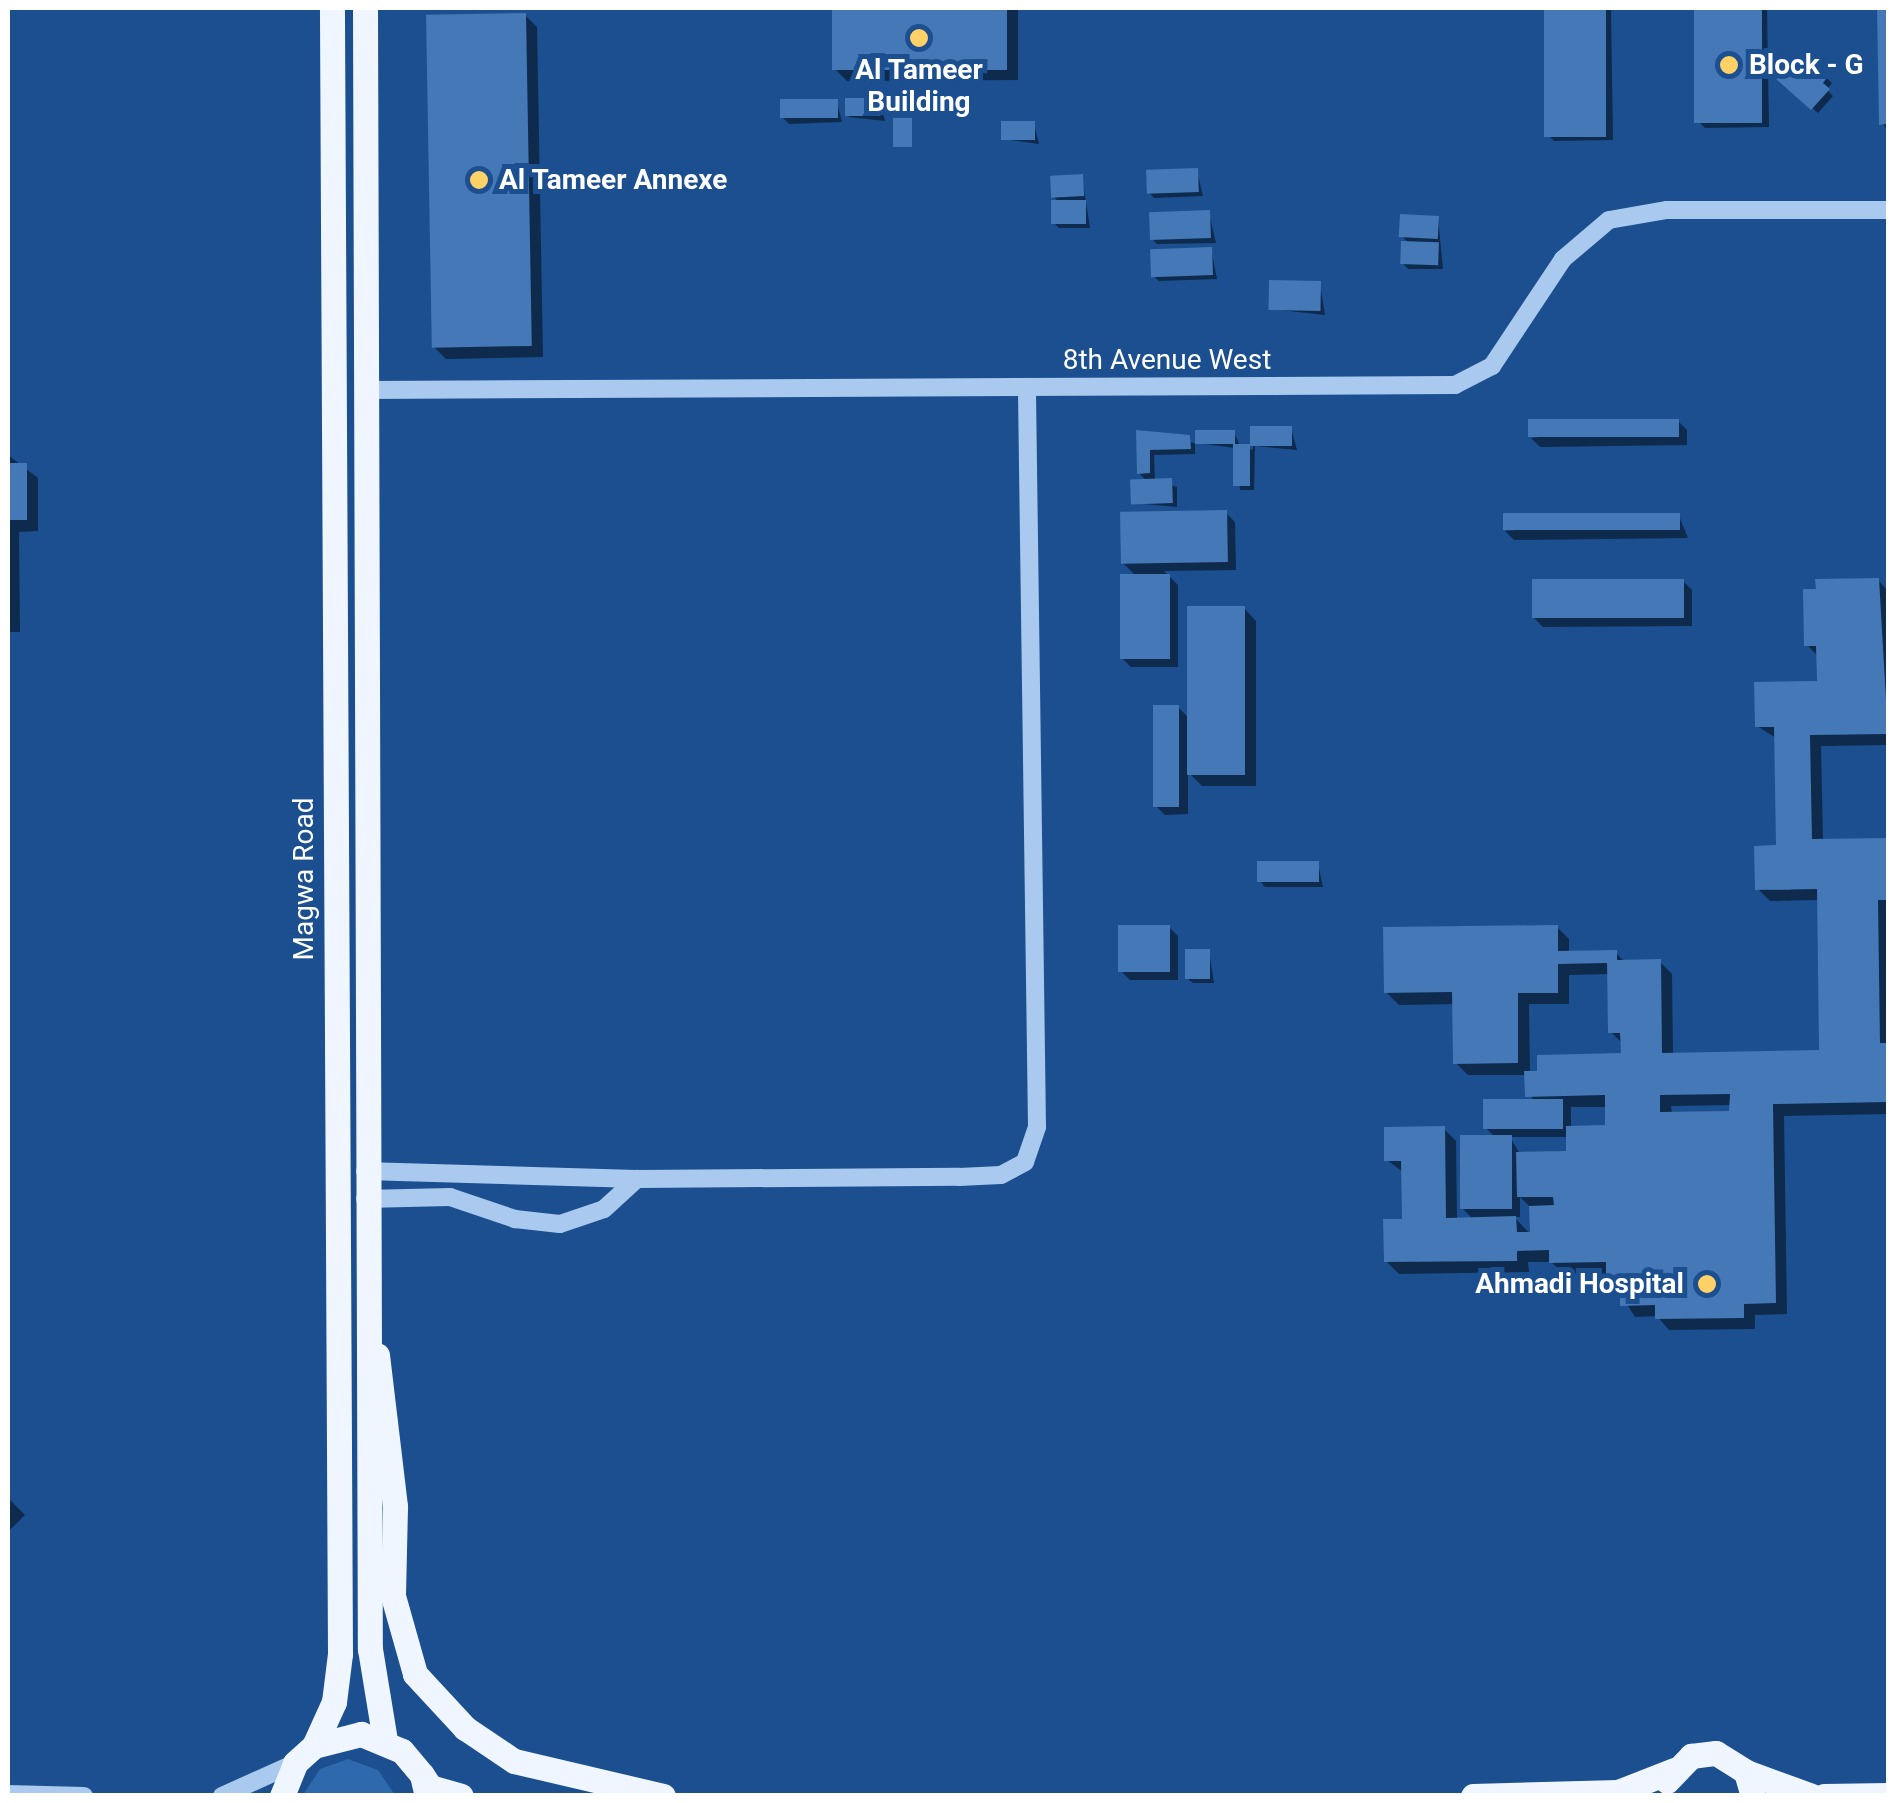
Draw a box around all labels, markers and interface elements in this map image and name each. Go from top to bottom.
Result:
marker: Al Tameer Building [908,27,930,49]
place label: Block - G [1749,48,1864,82]
place label: Al Tameer Building [855,53,983,119]
marker: Block - G [1718,54,1740,76]
place label: Al Tameer Annexe [499,163,728,197]
marker: Al Tameer Annexe [468,169,490,191]
street label: 8th Avenue West [1063,343,1271,377]
street label: Magwa Road [287,798,321,960]
place label: Ahmadi Hospital [1475,1267,1684,1301]
marker: Ahmadi Hospital [1694,1271,1720,1297]

